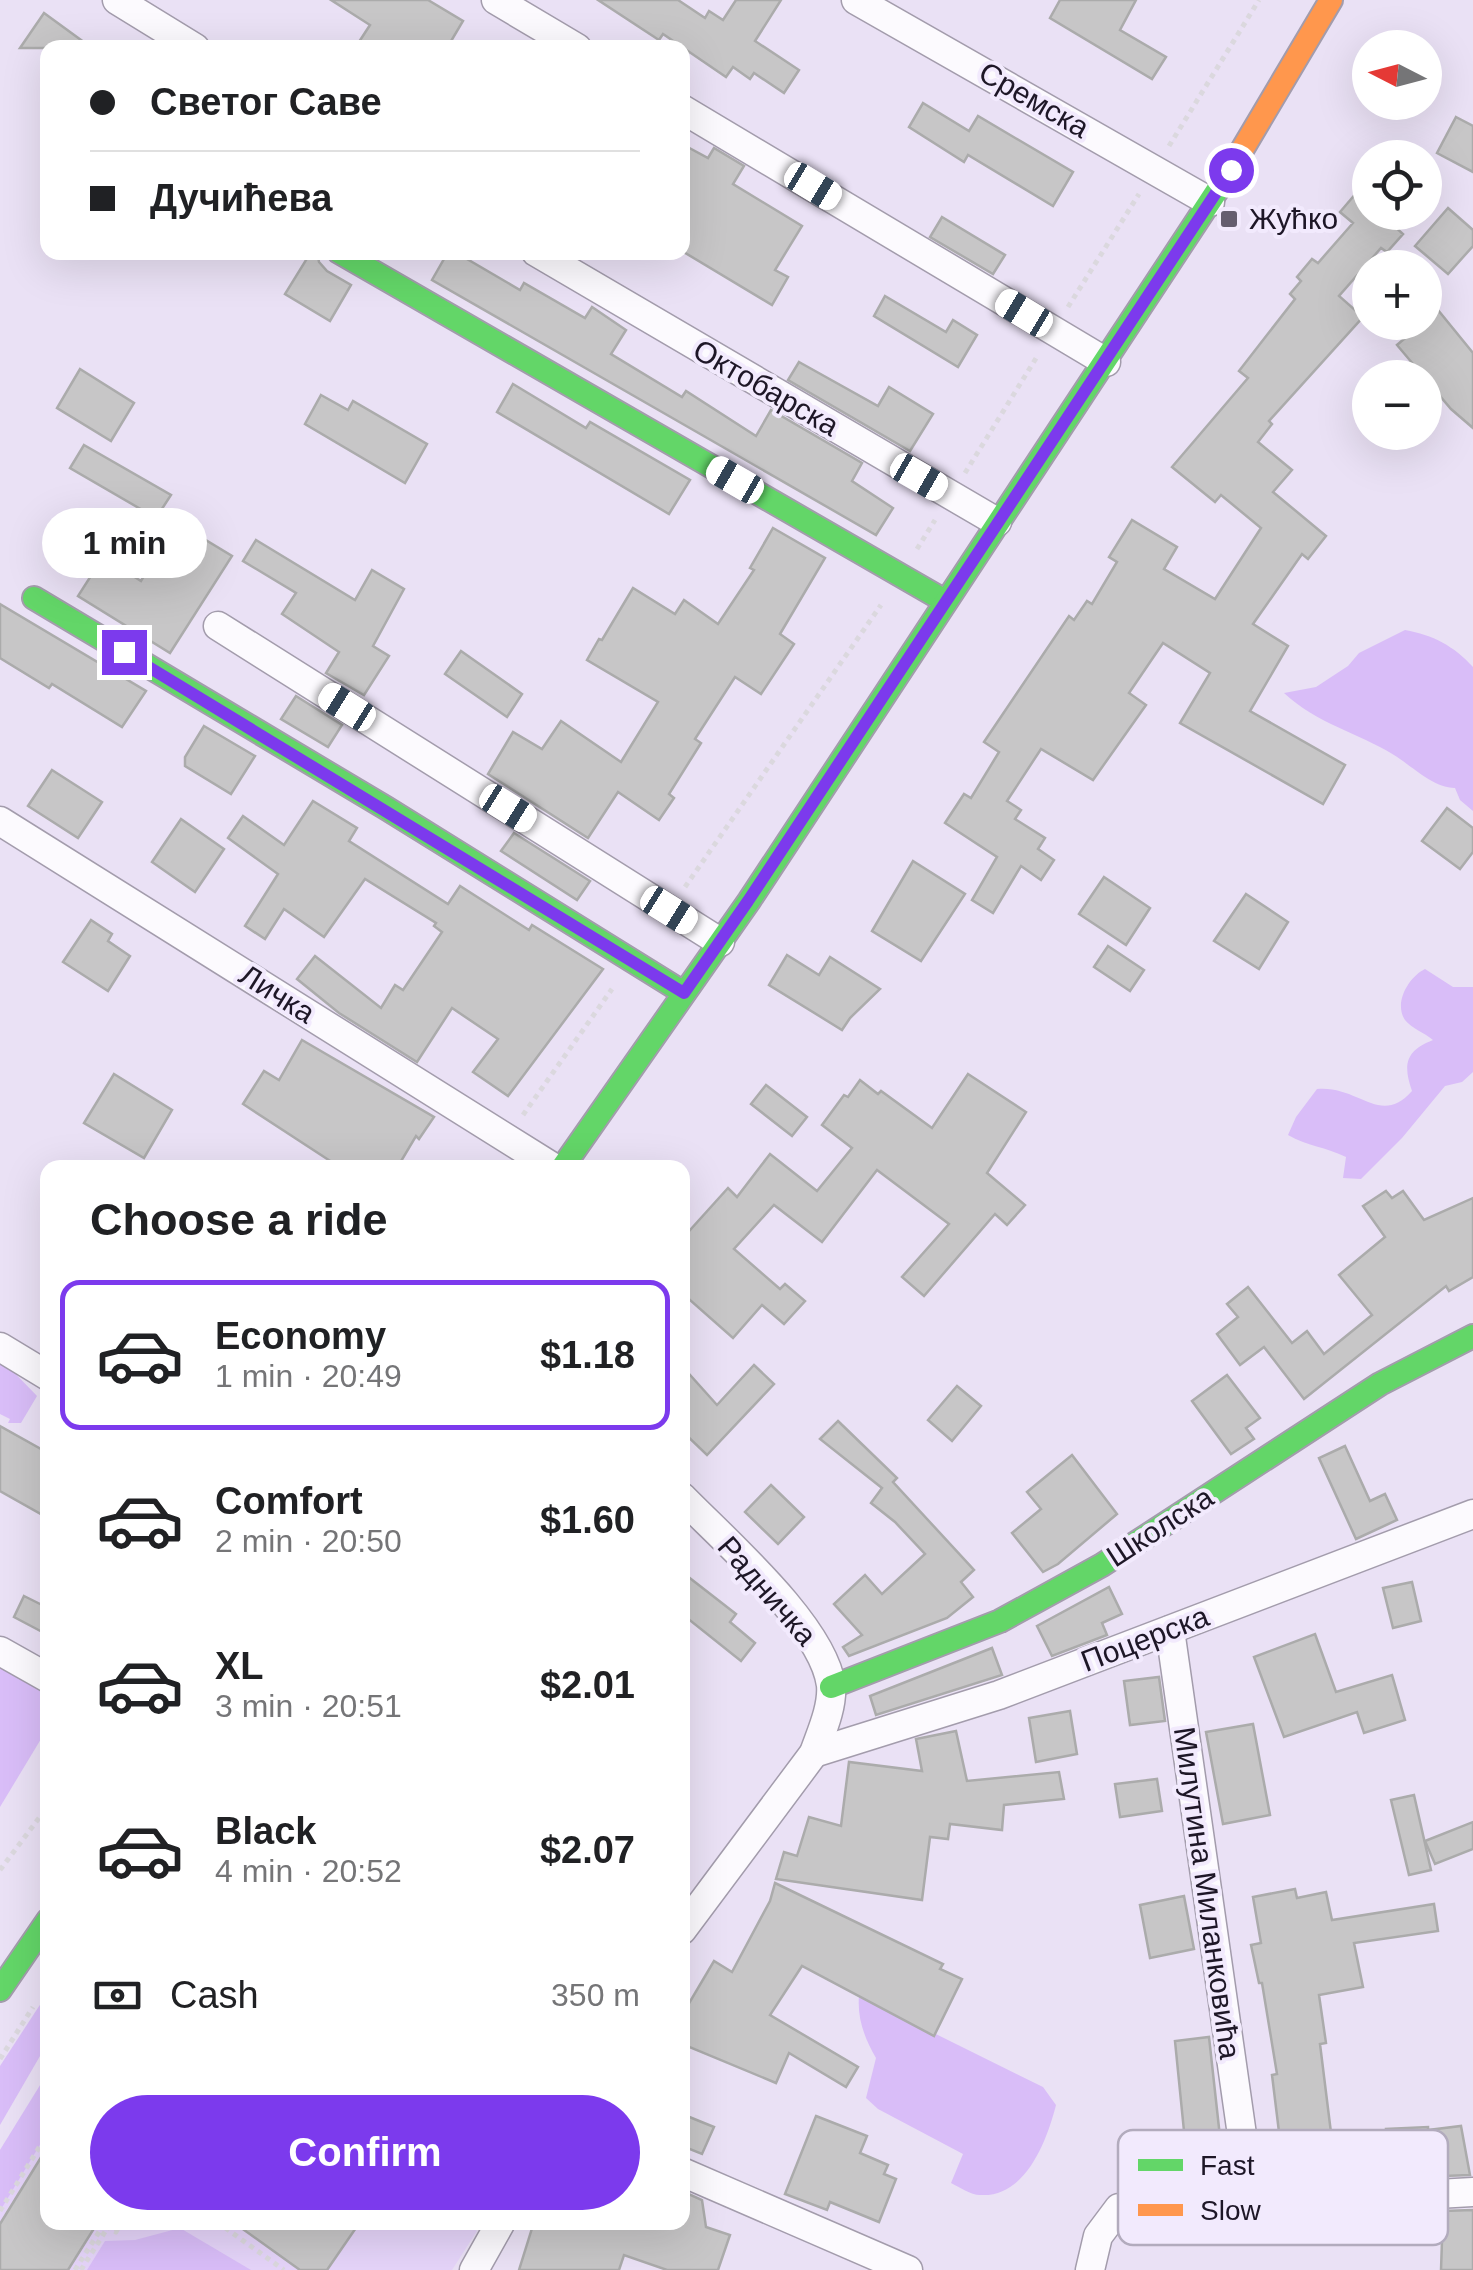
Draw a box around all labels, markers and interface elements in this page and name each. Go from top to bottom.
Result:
north arrow [1352,30,1442,120]
map controls [1352,30,1442,450]
street label: Сремска [974,55,1095,144]
text: Светог Саве [150,81,382,123]
button: locate [1352,140,1442,230]
route start [1209,148,1254,193]
car [780,158,846,214]
text: Дучићева [150,177,332,219]
place label: Жућко [1249,202,1338,235]
marker: Жућко [1218,208,1240,230]
button: + [1352,250,1442,340]
car [991,285,1057,341]
street label: Октобарска [688,333,845,443]
button: − [1352,360,1442,450]
car [886,449,952,505]
car [702,452,768,508]
callout: 1 min [42,507,206,577]
text: 1 min [83,525,166,561]
route end [102,630,147,675]
car [314,678,380,736]
car [475,779,541,837]
car [636,881,702,939]
street label: Личка [234,958,321,1030]
text: Choose a ride [90,1194,388,1245]
icon: car [95,1310,185,1400]
text: Economy [215,1315,386,1357]
text: $1.18 [540,1334,635,1376]
text: 1 min · 20:49 [215,1358,402,1394]
icon: car [95,1475,185,1565]
text: Comfort [215,1480,363,1522]
street label: Школска [1100,1480,1219,1573]
text: $1.60 [540,1499,635,1541]
text: 2 min · 20:50 [215,1523,402,1559]
street label: Радничка [711,1530,824,1652]
street label: Поцерска [1076,1599,1214,1678]
icon: car [95,1640,185,1730]
text: XL [215,1645,264,1687]
text: $2.01 [540,1664,635,1706]
text: 3 min · 20:51 [215,1688,402,1724]
street label: Милутина Миланковића [1168,1725,1247,2061]
icon: car [95,1805,185,1895]
text: Black [215,1810,316,1852]
text: $2.07 [540,1829,635,1871]
text: 4 min · 20:52 [215,1853,402,1889]
icon: cash [90,1968,145,2023]
text: Cash [170,1974,259,2016]
text: 350 m [551,1977,640,2013]
button: Confirm [90,2095,640,2210]
legend [1118,2130,1448,2245]
text: Fast [1200,2150,1255,2181]
text: Slow [1200,2195,1261,2226]

